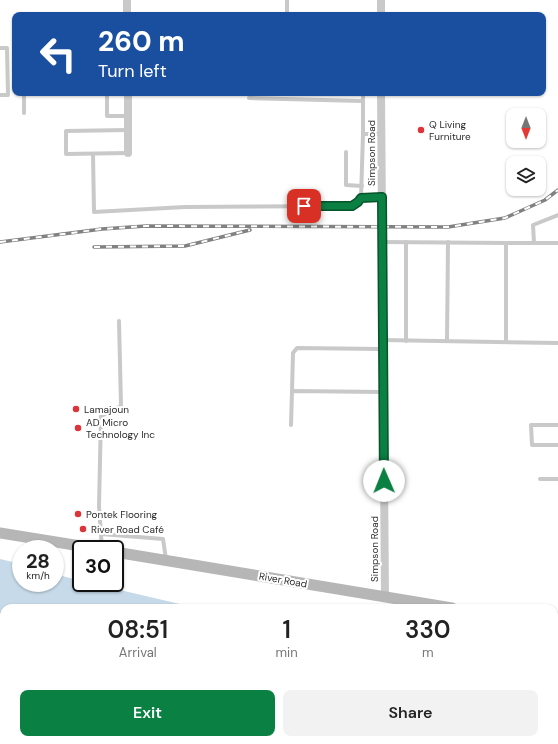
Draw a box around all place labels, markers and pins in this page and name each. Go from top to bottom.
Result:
place label: Q Living Furniture [429,118,471,143]
marker: Q Living Furniture [416,125,426,135]
pin [287,189,321,223]
place label: Lamajoun [84,403,129,416]
marker: Lamajoun [71,404,81,414]
place label: AD Micro Technology Inc [86,416,155,441]
marker: AD Micro Technology Inc [73,423,83,433]
place label: Pontek Flooring [86,508,158,521]
marker: Pontek Flooring [73,509,83,519]
place label: River Road Café [91,523,164,536]
marker: River Road Café [78,524,88,534]

